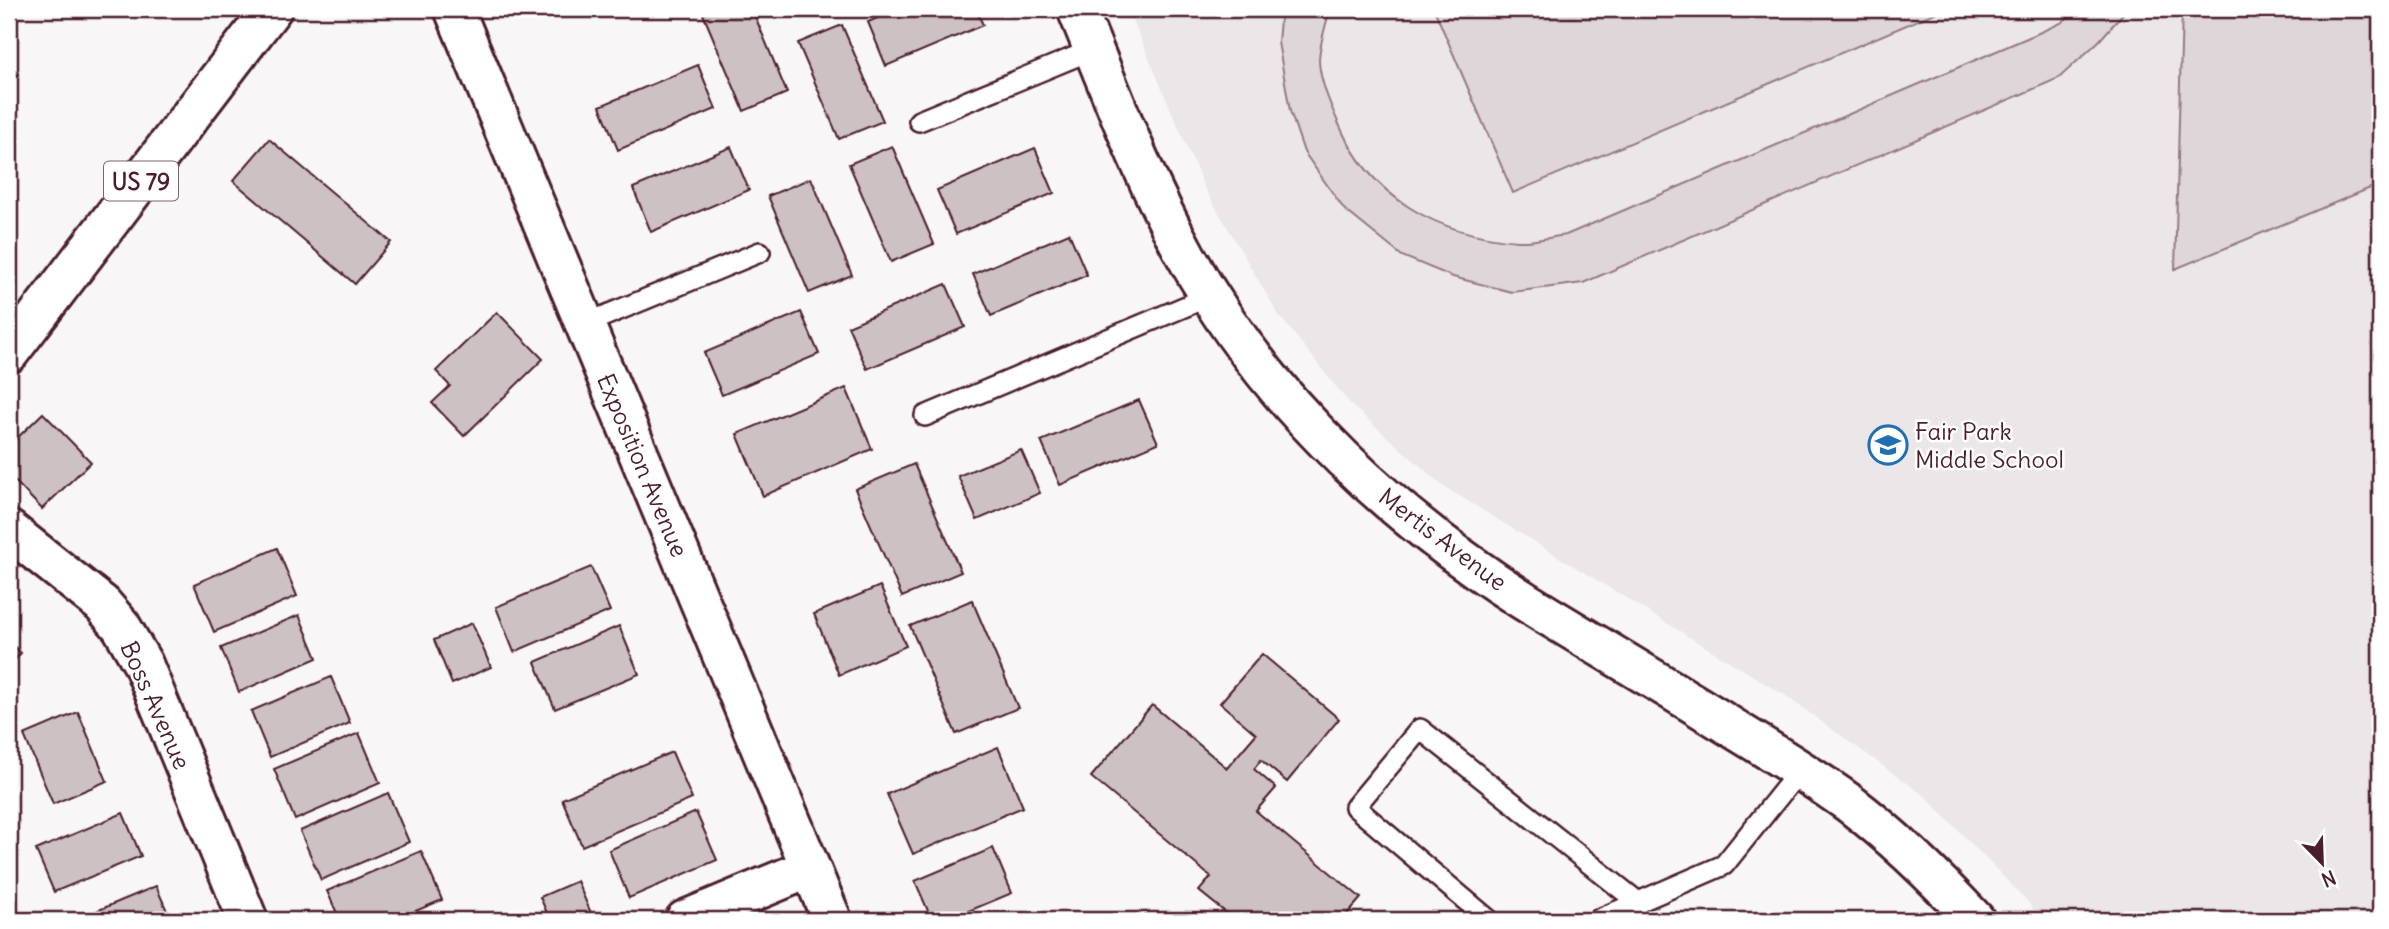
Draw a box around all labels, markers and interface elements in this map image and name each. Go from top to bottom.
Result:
road number: US 79 [104,162,178,200]
street label: Exposition Avenue [591,369,695,561]
place label: Fair Park Middle School [1915,416,2064,474]
school or university icon: Fair Park Middle School [1867,424,1909,466]
street label: Mertis Avenue [1373,481,1513,597]
street label: Boss Avenue [114,636,198,774]
north arrow [2288,828,2358,898]
text: N [2318,865,2339,892]

